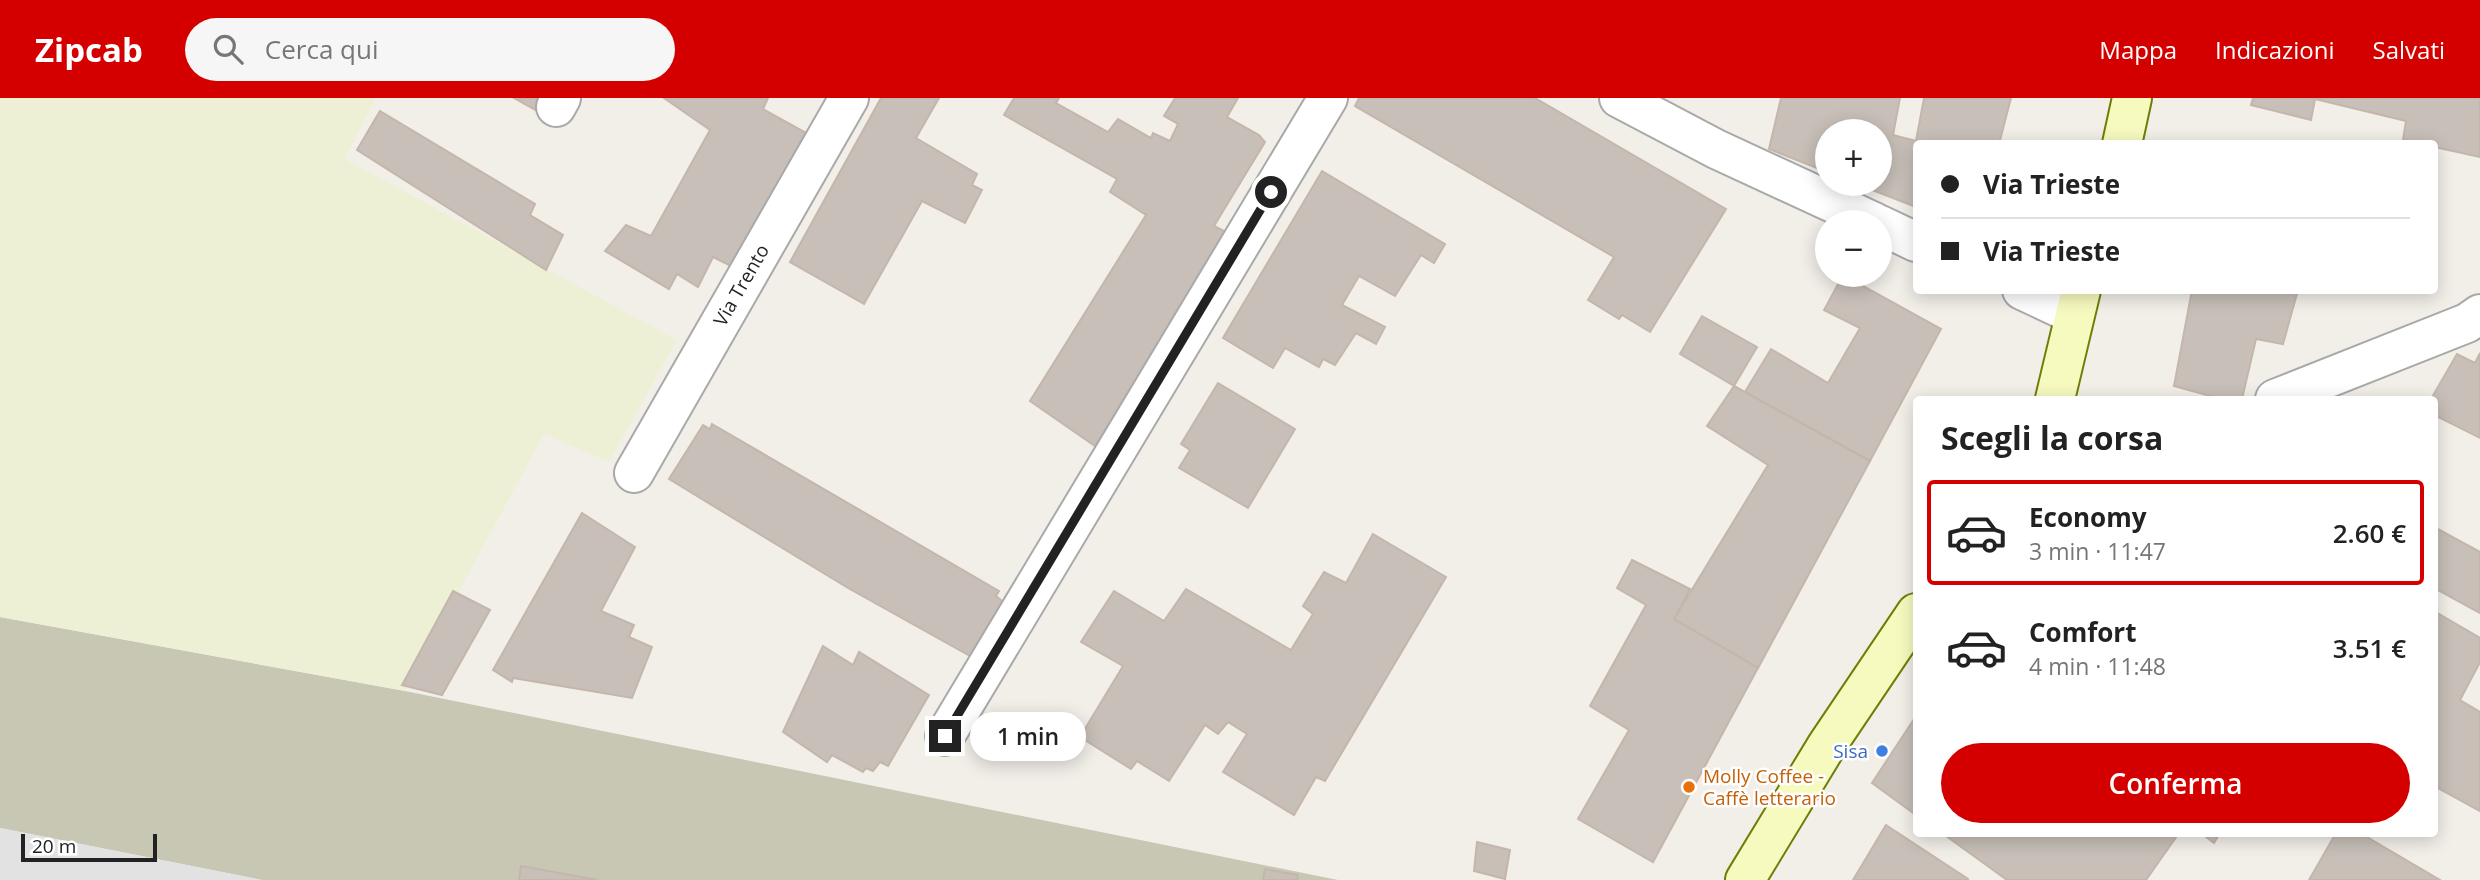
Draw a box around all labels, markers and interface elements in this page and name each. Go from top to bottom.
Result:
search box [185,18,675,81]
text: Zipcab [35,27,143,72]
icon: search [209,30,247,68]
text: Cerca qui [265,31,379,67]
text: Mappa [2099,33,2177,66]
text: Indicazioni [2215,33,2335,66]
text: Salvati [2373,33,2445,66]
map controls [1815,119,1892,287]
button: + [1815,119,1892,196]
text: Via Trieste [1983,166,2120,202]
route start [1255,176,1287,208]
button: − [1815,210,1892,287]
text: Via Trieste [1983,233,2120,269]
street label: Via Trento [707,239,775,331]
text: Scegli la corsa [1941,416,2163,459]
text: Economy [2029,499,2147,535]
icon: car [1945,501,2008,564]
text: 2.60 € [2333,515,2406,551]
text: 3 min · 11:47 [2029,535,2166,567]
text: Comfort [2029,614,2136,650]
icon: car [1945,616,2008,679]
text: 3.51 € [2333,630,2406,666]
text: 4 min · 11:48 [2029,650,2166,682]
callout: 1 min [970,712,1085,760]
route end [929,720,961,752]
text: 1 min [997,720,1059,752]
place label: Sisa [1833,738,1868,764]
marker: Sisa [1874,743,1890,759]
button: Conferma [1941,743,2410,823]
place label: Molly Coffee - Caffè letterario [1703,763,1836,811]
marker: Molly Coffee - Caffè letterario [1681,779,1697,795]
scale bar [21,831,158,863]
text: 20 m [32,833,76,859]

